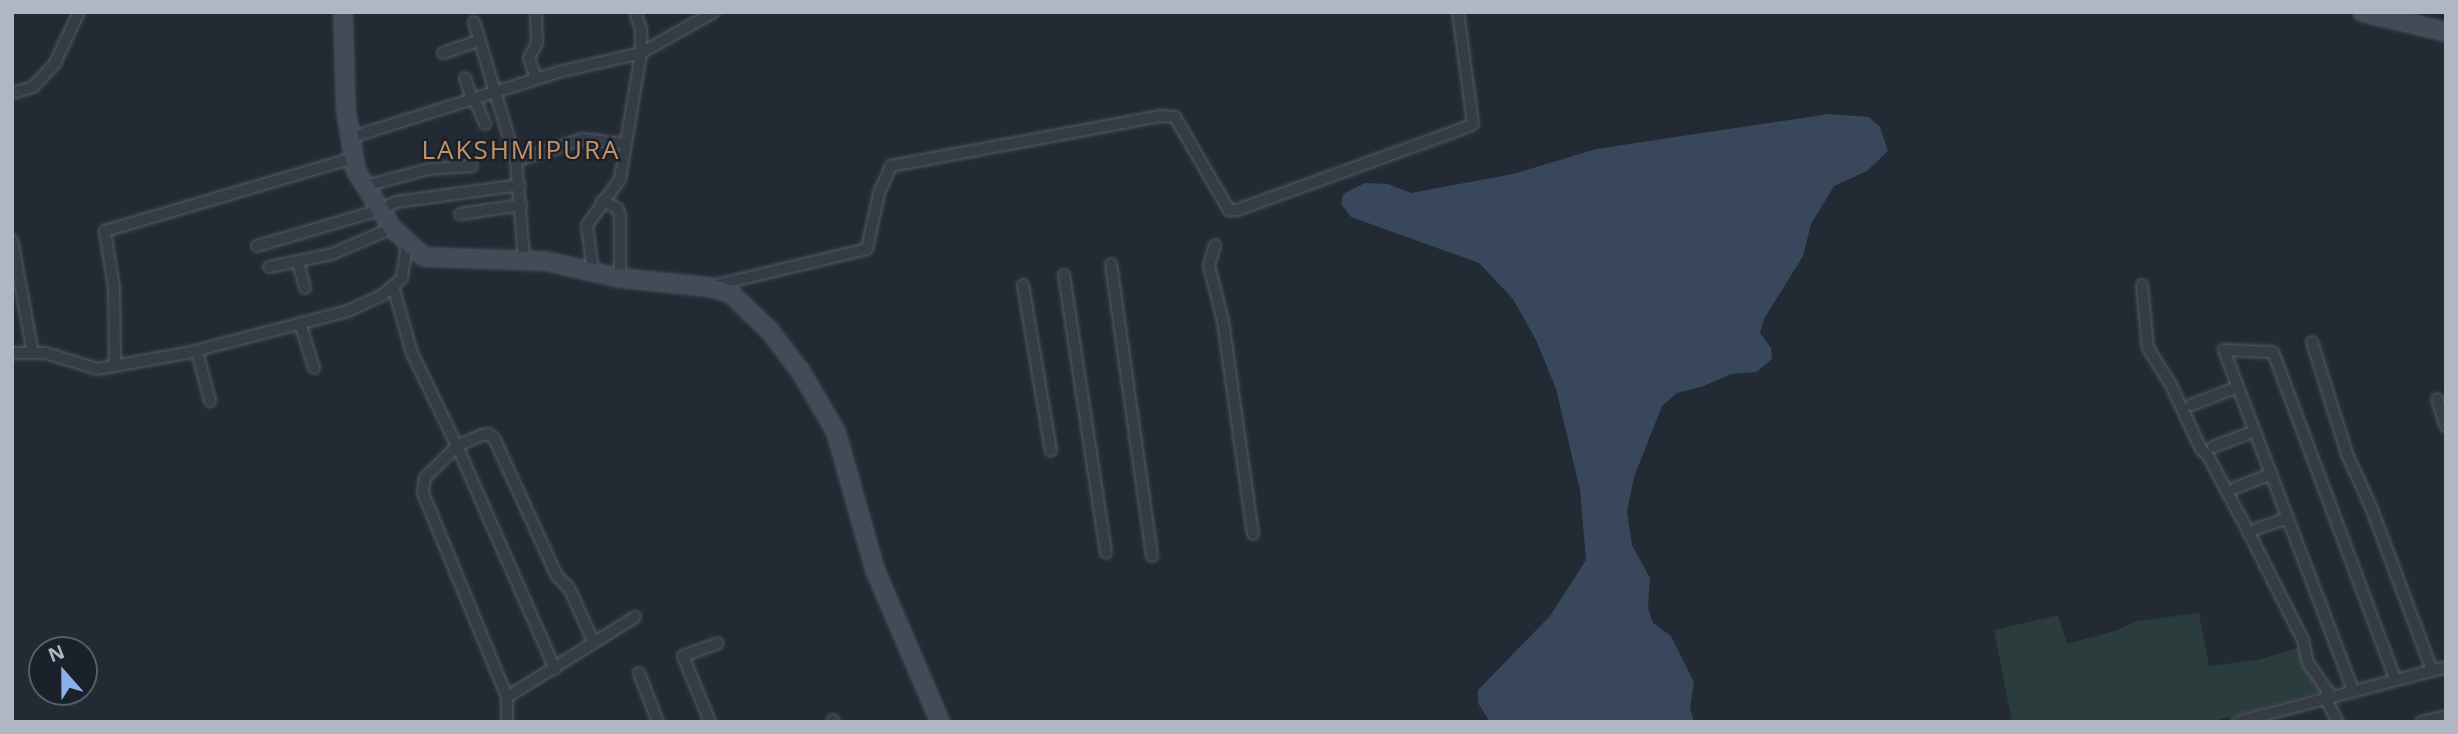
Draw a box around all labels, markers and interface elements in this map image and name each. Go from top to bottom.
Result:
district label: LAKSHMIPURA [423,134,619,166]
north arrow [28,636,98,706]
text: N [44,638,68,668]

